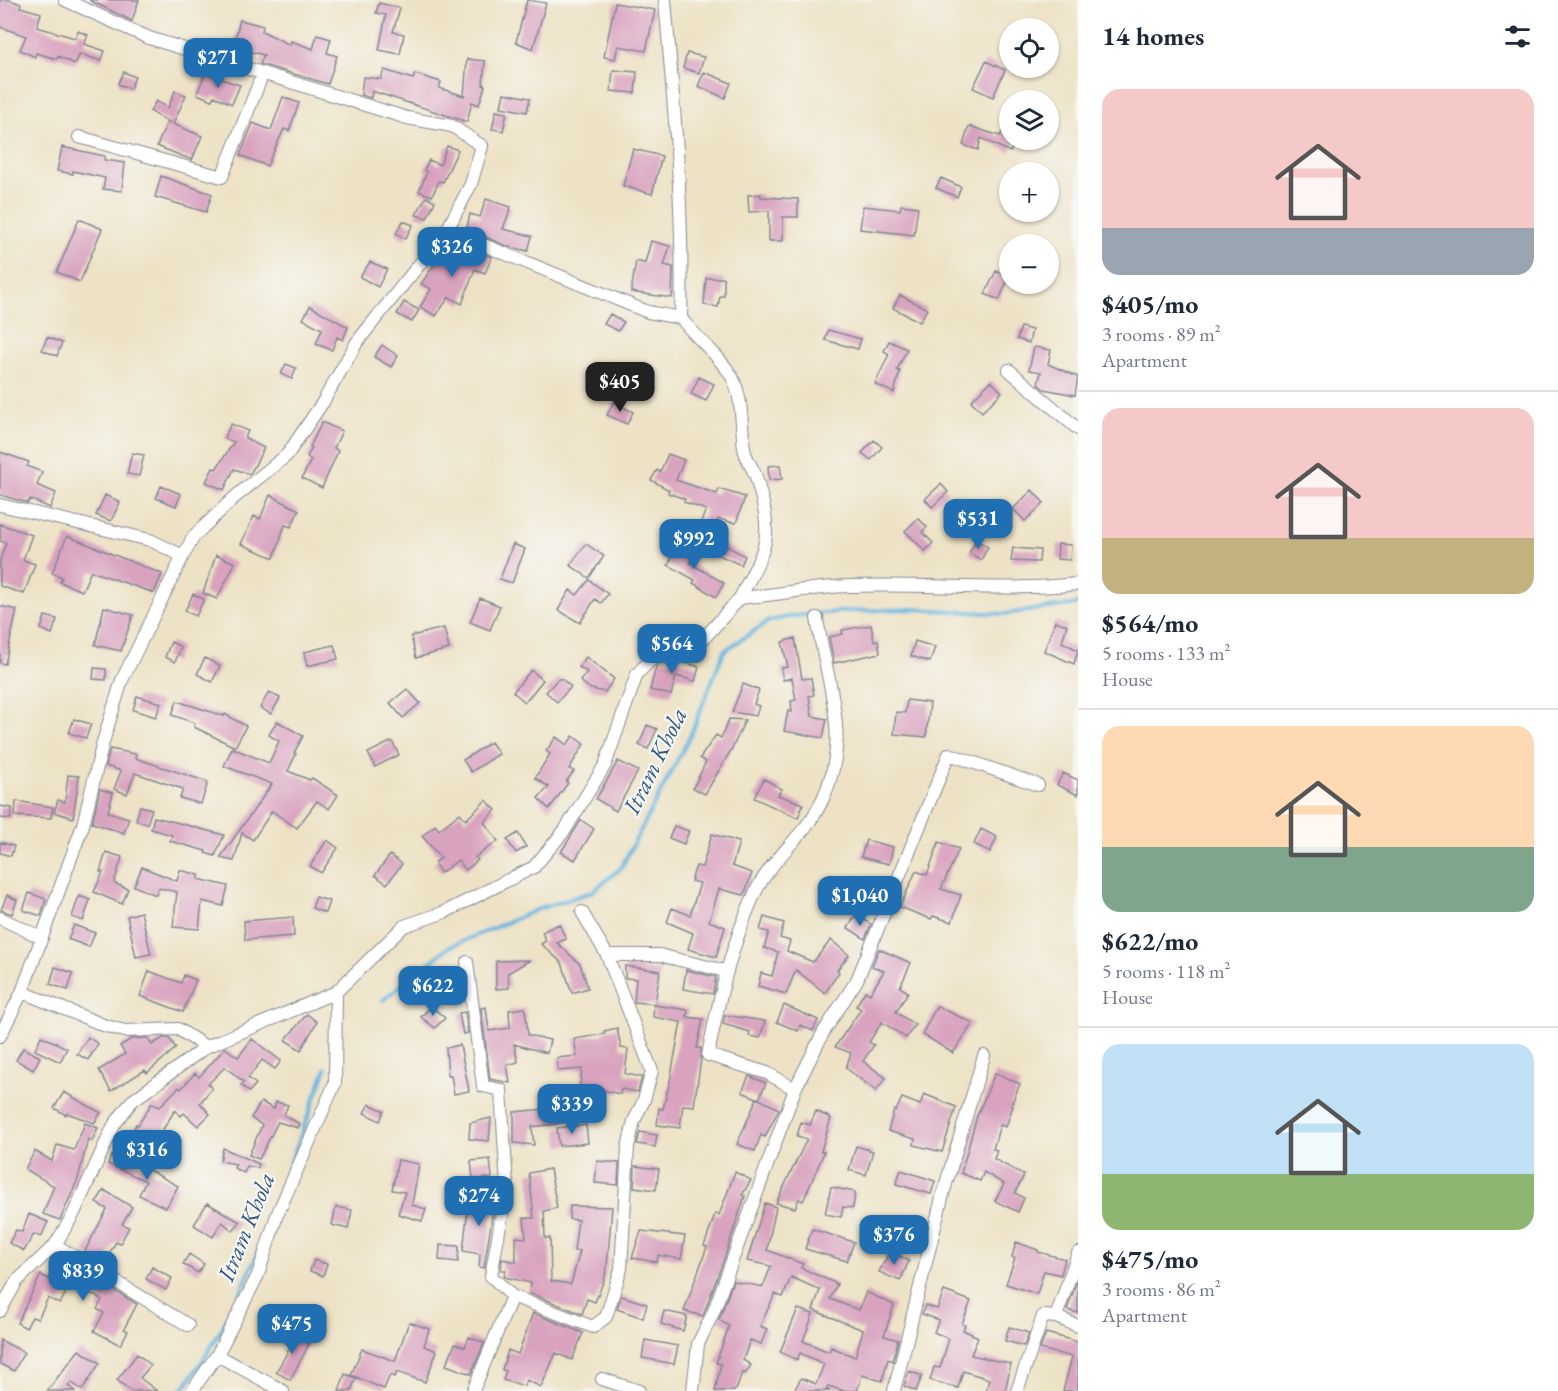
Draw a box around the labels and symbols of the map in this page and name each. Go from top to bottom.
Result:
pin: $271 [182,38,254,89]
pin: $326 [416,227,488,278]
pin: $405 [584,362,656,413]
pin: $531 [942,499,1014,550]
pin: $992 [658,519,730,570]
pin: $564 [636,624,708,675]
water label: Itram Khola [615,702,694,820]
pin: $1,040 [811,876,909,927]
pin: $622 [397,966,469,1017]
pin: $339 [536,1084,608,1135]
pin: $316 [111,1130,183,1181]
water label: Itram Khola [209,1168,281,1287]
pin: $274 [443,1176,515,1227]
pin: $376 [858,1215,930,1266]
pin: $839 [47,1251,119,1302]
pin: $475 [256,1304,328,1355]

